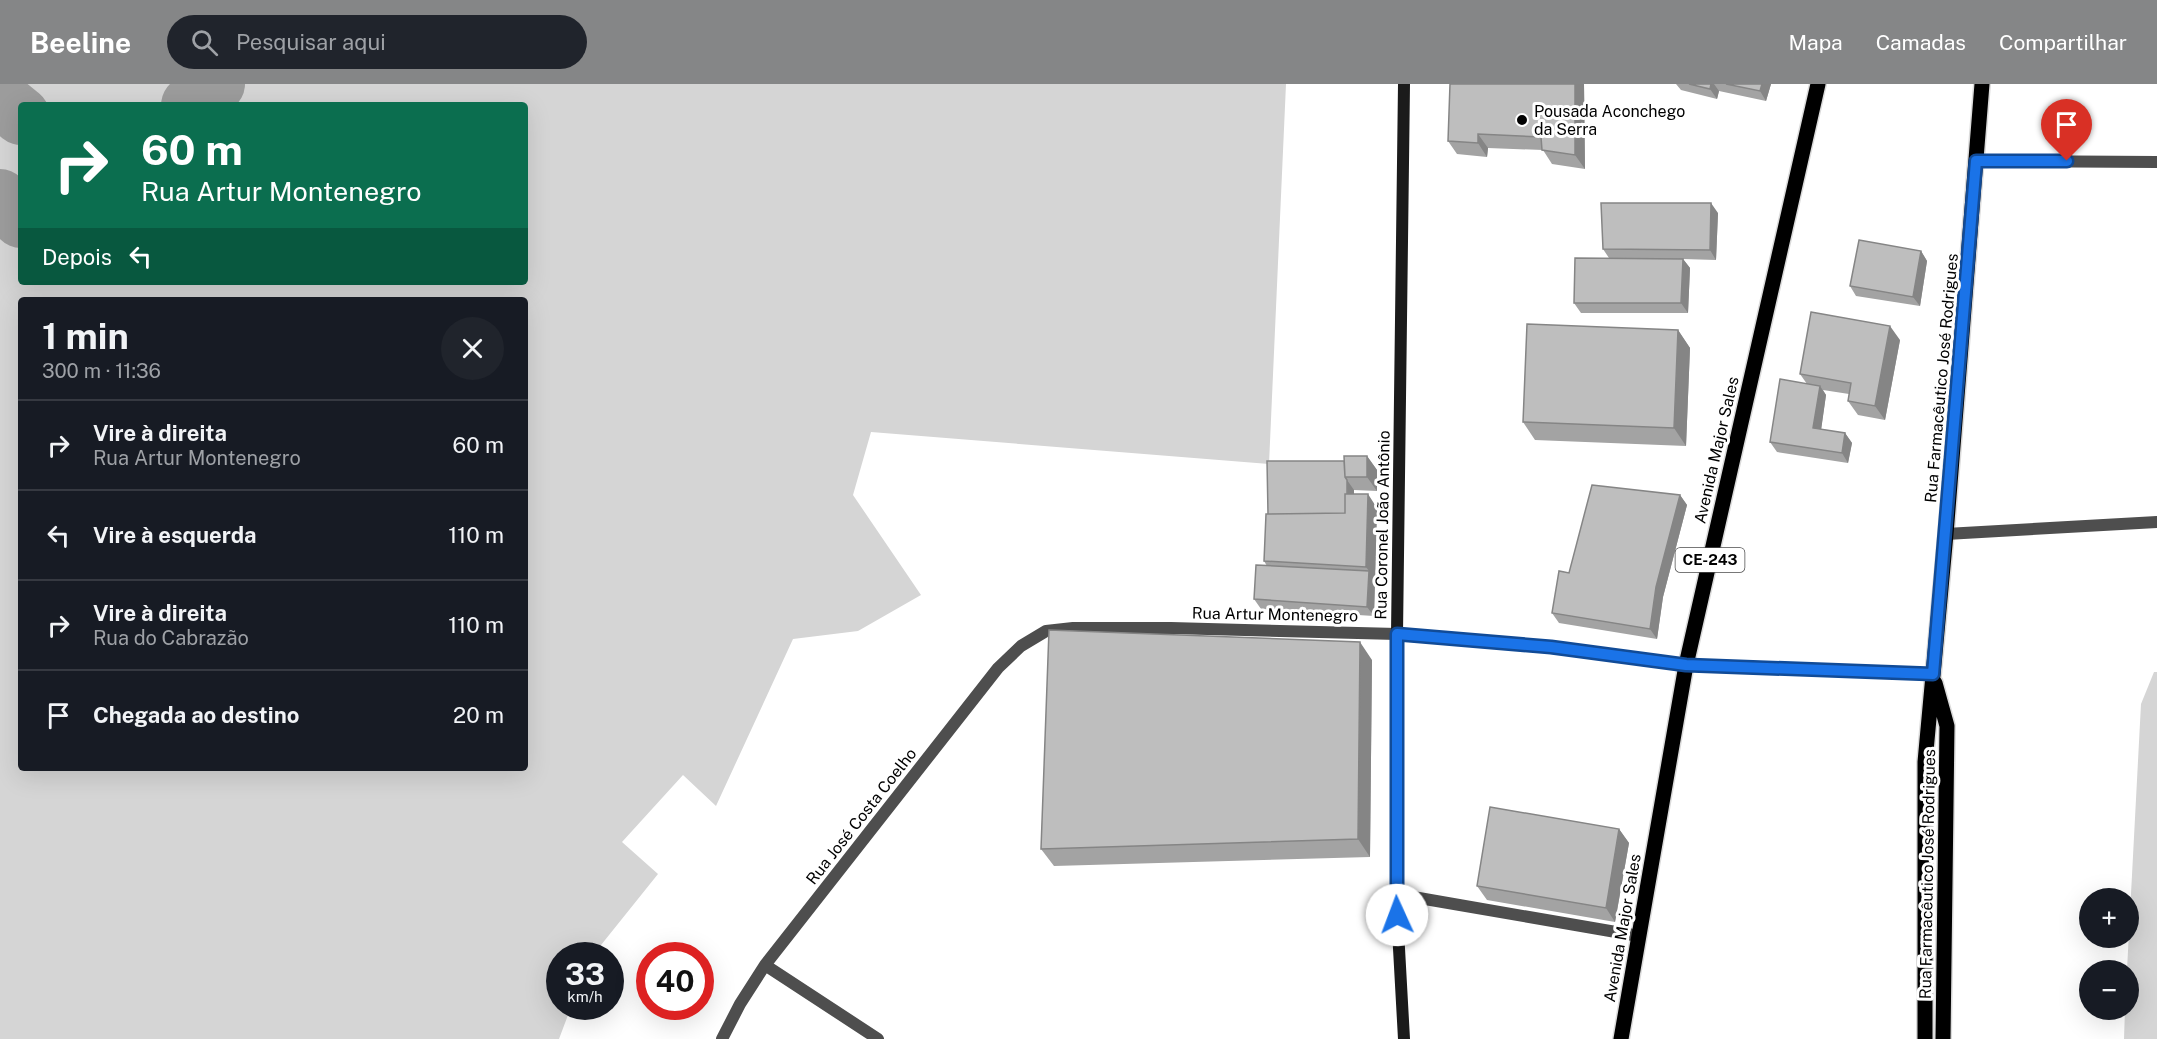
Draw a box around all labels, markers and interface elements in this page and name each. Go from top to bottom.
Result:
search box [167,15,587,69]
text: Beeline [30,26,131,59]
icon: search [188,26,221,59]
text: Pesquisar aqui [236,29,386,55]
text: Mapa [1789,30,1843,55]
text: Camadas [1876,30,1966,55]
text: Compartilhar [1999,30,2127,55]
pin [2041,99,2092,161]
place label: Pousada Aconchego da Serra [1534,102,1685,139]
icon: arrive [2050,108,2083,141]
marker: Pousada Aconchego da Serra [1515,113,1529,127]
text: 60 m [141,125,243,174]
icon: right [42,126,120,204]
text: Rua Artur Montenegro [141,175,422,207]
icon: left [124,240,157,273]
text: Depois [42,244,112,270]
street label: Rua Farmacêutico José Rodrigues [1921,253,1962,503]
text: 1 min [42,315,129,357]
button: close [441,317,504,380]
text: 300 m · 11:36 [42,359,161,383]
street label: Avenida Major Sales [1690,375,1743,525]
text: Vire à direita [93,420,227,446]
icon: right [42,429,75,462]
street label: Rua Coronel João Antônio [1371,430,1394,620]
text: 60 m [453,432,504,458]
text: Rua Artur Montenegro [93,446,301,470]
icon: left [42,519,75,552]
text: Vire à esquerda [93,522,257,548]
text: 110 m [448,522,504,548]
road number: CE-243 [1676,548,1744,572]
text: Vire à direita [93,600,227,626]
street label: Rua Artur Montenegro [1192,604,1358,625]
icon: right [42,609,75,642]
text: 110 m [448,612,504,638]
text: Rua do Cabrazão [93,626,249,650]
icon: arrive [42,699,75,732]
text: Chegada ao destino [93,702,299,728]
text: 20 m [453,702,504,728]
street label: Rua José Costa Coelho [802,744,921,888]
street label: Rua Farmacêutico José Rodrigues [1916,749,1939,999]
street label: Avenida Major Sales [1600,852,1645,1004]
position arrow [1365,883,1429,947]
map controls [2079,888,2139,1020]
button: + [2079,888,2139,948]
speed limit sign: 40 [636,942,714,1020]
text: 33 [565,956,605,992]
button: − [2079,960,2139,1020]
text: km/h [567,988,603,1005]

